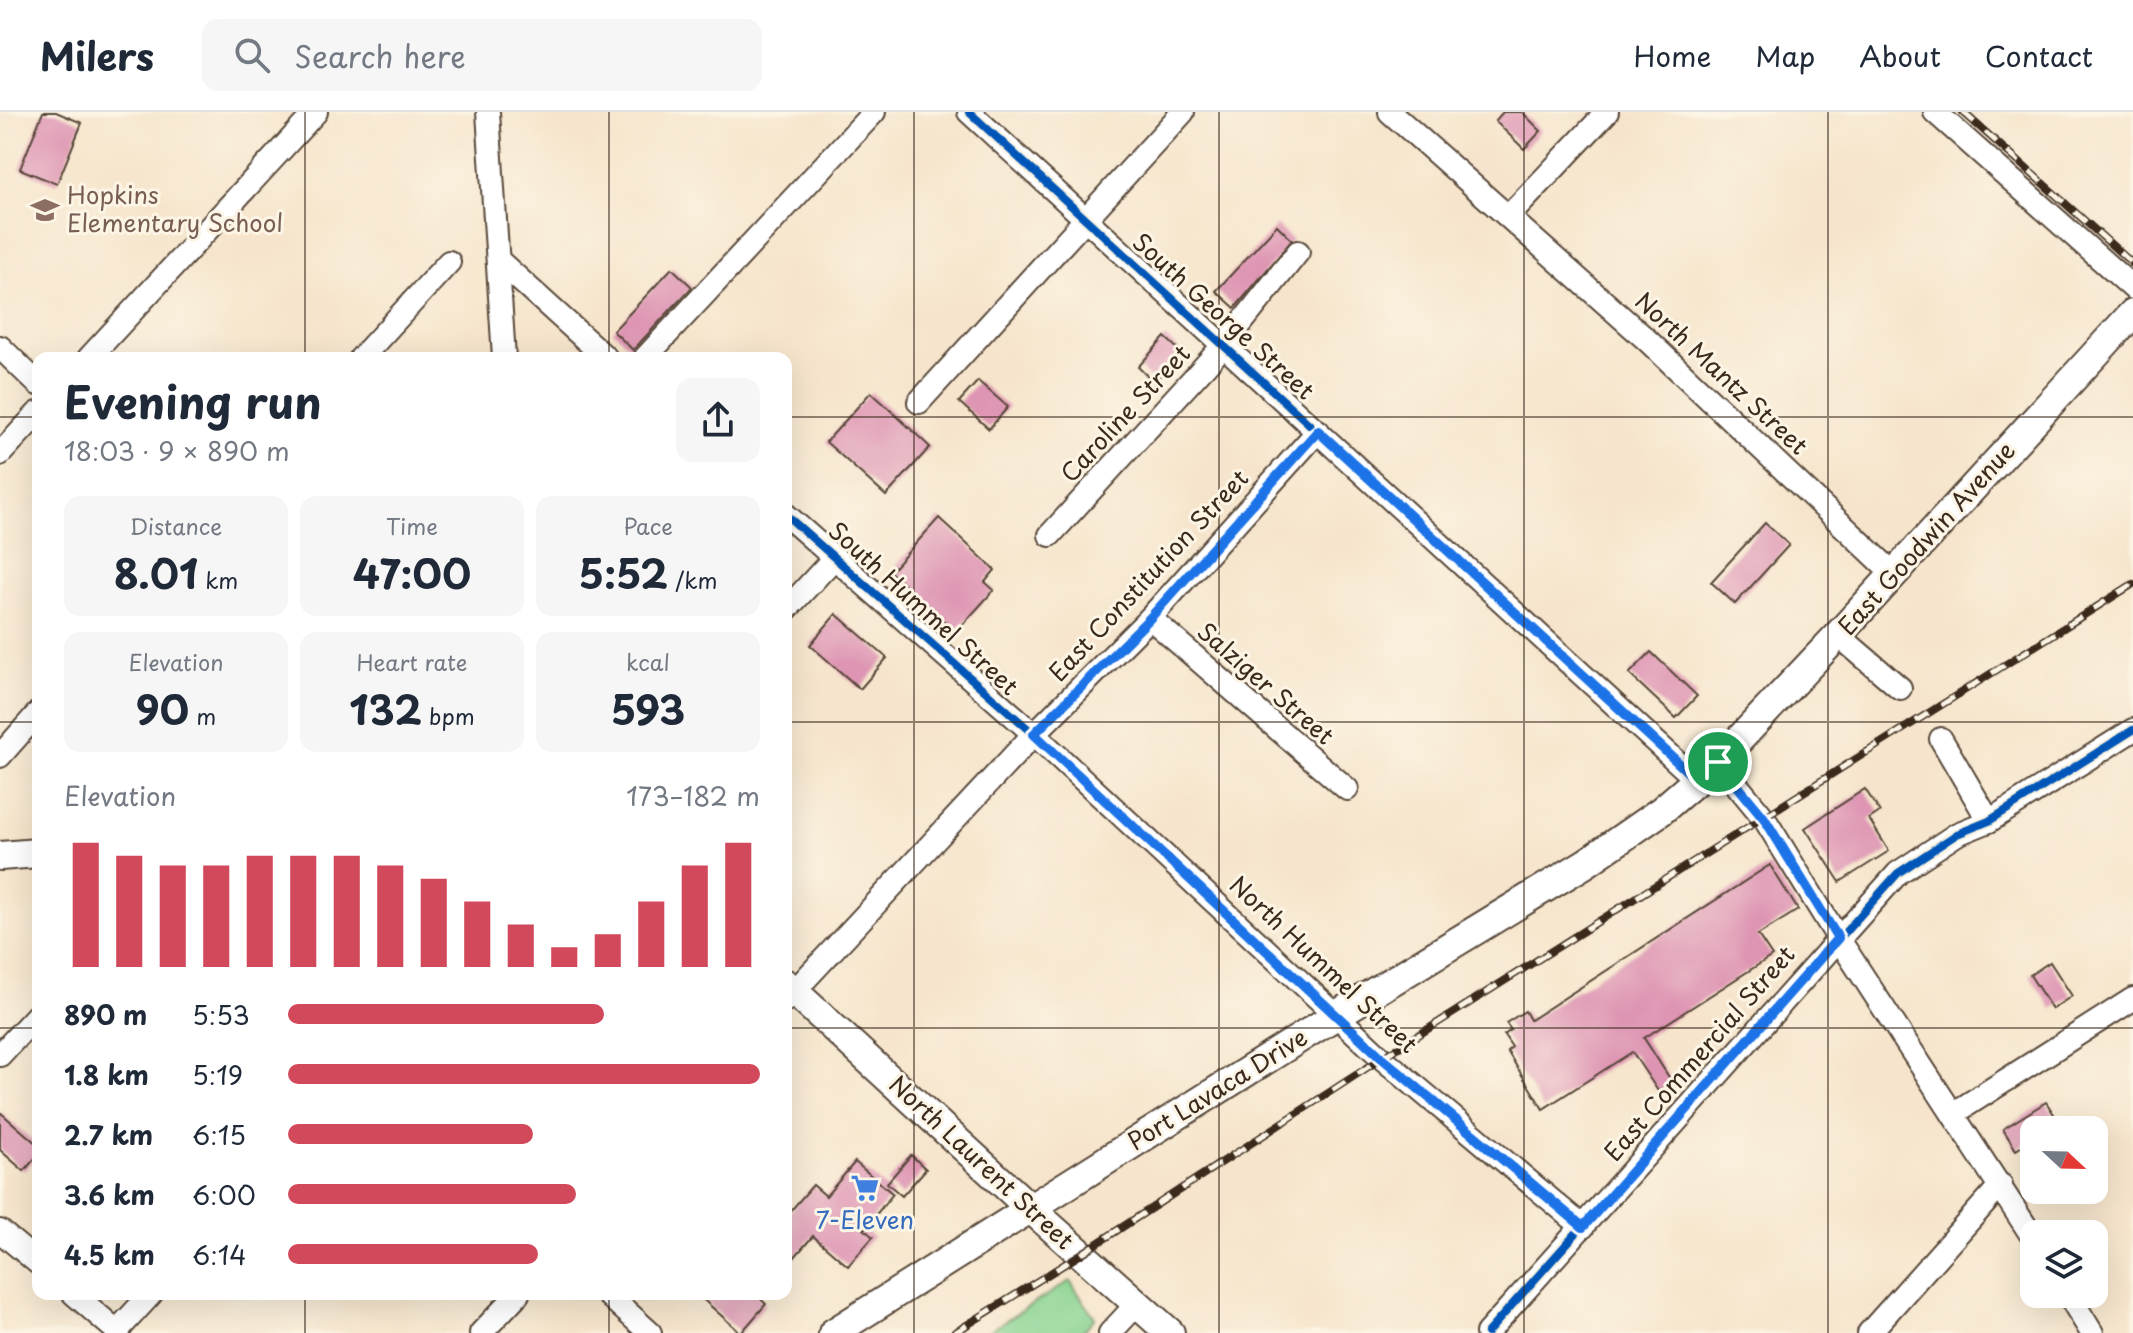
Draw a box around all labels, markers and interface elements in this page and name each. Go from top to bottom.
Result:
search box [202,19,762,91]
text: Milers [40,27,154,84]
icon: search [230,33,274,77]
text: Search here [294,33,466,78]
text: Home [1633,34,1711,77]
text: Map [1755,34,1815,77]
text: About [1859,34,1941,77]
text: Contact [1985,34,2093,77]
place label: Hopkins Elementary School [67,176,283,240]
school or university icon: Hopkins Elementary School [30,195,60,225]
street label: South George Street [1125,224,1324,407]
street label: North Mantz Street [1628,283,1817,463]
street label: Caroline Street [1051,336,1198,489]
text: Evening run [64,368,322,434]
button: share [676,378,760,462]
text: 18:03 · 9 × 890 m [64,431,290,470]
street label: East Goodwin Avenue [1829,433,2022,642]
street label: East Constitution Street [1039,461,1256,689]
text: Distance [130,509,222,542]
text: Time [386,509,438,542]
text: Pace [623,509,673,542]
street label: South Hummel Street [821,512,1027,703]
text: 8.01 [114,542,198,603]
text: 47:00 [353,542,471,603]
text: 5:52 [579,542,668,603]
text: km [198,563,238,596]
text: /km [668,563,717,596]
street label: Salziger Street [1190,613,1343,752]
text: Elevation [129,645,223,678]
text: Heart rate [356,645,468,678]
text: kcal [626,645,670,678]
text: 90 [136,678,189,739]
text: 132 [349,678,422,739]
text: 593 [611,678,685,739]
text: m [189,699,216,732]
text: bpm [422,699,475,732]
pin [1684,728,1752,796]
icon: arrive [1696,740,1740,784]
text: Elevation [64,776,176,815]
text: 173–182 m [626,776,760,815]
street label: North Hummel Street [1222,867,1426,1060]
street label: East Commercial Street [1595,937,1802,1168]
text: 890 m [64,995,147,1034]
text: 5:53 [192,995,250,1034]
street label: Port Lavaca Drive [1120,1018,1314,1158]
text: 1.8 km [64,1055,149,1094]
text: 5:19 [192,1055,243,1094]
street label: North Laurent Street [882,1066,1083,1257]
text: 2.7 km [64,1115,153,1154]
text: 6:15 [192,1115,246,1154]
north arrow [2020,1116,2108,1204]
map controls [2020,1116,2108,1308]
supermarket icon: 7-Eleven [850,1173,880,1203]
text: 3.6 km [64,1175,155,1214]
text: 6:00 [192,1175,256,1214]
place label: 7-Eleven [816,1201,914,1237]
button: layers [2020,1220,2108,1308]
text: 4.5 km [64,1235,155,1274]
text: 6:14 [192,1235,247,1274]

